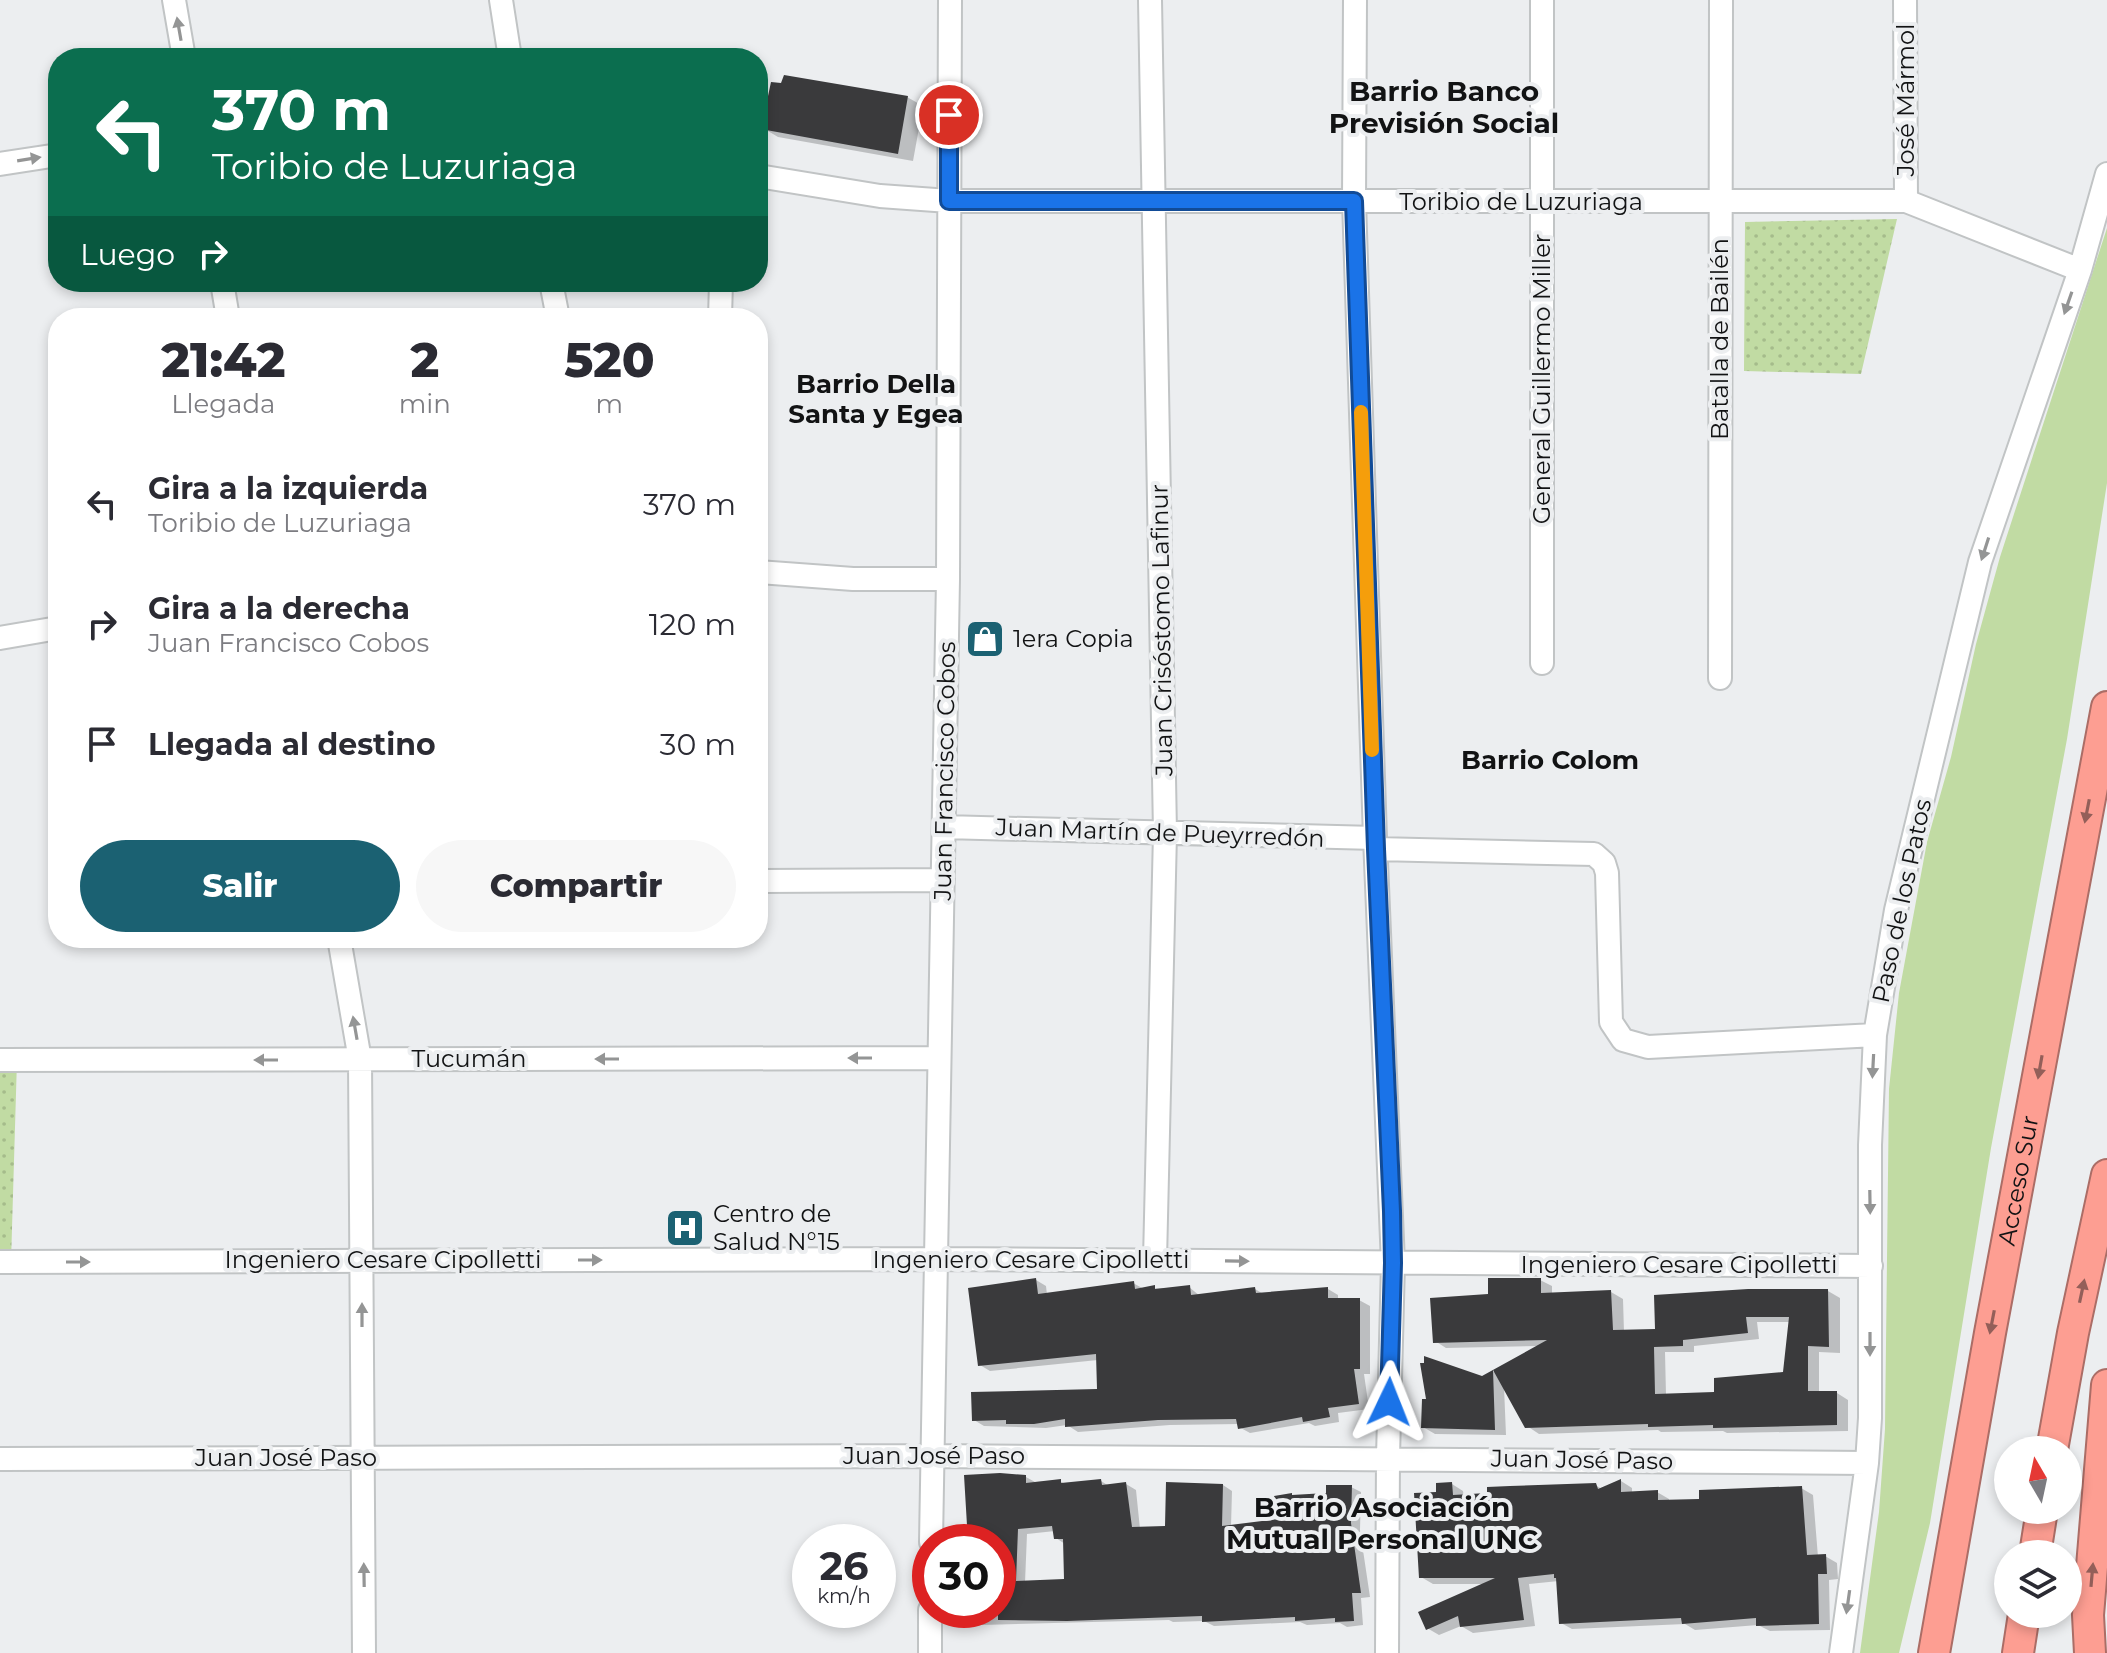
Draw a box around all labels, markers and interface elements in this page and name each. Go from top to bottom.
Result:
one-way arrow [172,16,184,41]
street label: José Mármol [1891,23,1920,178]
district label: Barrio Banco Previsión Social [1329,74,1559,140]
text: 370 m [212,76,391,144]
icon: left [80,80,184,184]
pin [915,81,983,149]
icon: arrive [927,93,971,137]
text: Toribio de Luzuriaga [212,144,577,188]
one-way arrow [17,153,42,165]
street label: Toribio de Luzuriaga [1399,187,1643,216]
icon: right [191,232,235,276]
street label: General Guillermo Miller [1527,234,1556,524]
text: Luego [80,236,175,273]
street label: Batalla de Bailén [1705,238,1734,440]
one-way arrow [2062,291,2074,315]
text: 21:42 [161,331,285,389]
text: 2 [410,331,439,389]
text: 520 [564,331,655,389]
district label: Barrio Della Santa y Egea [788,368,964,430]
text: Llegada [171,388,275,420]
text: min [399,388,451,420]
text: m [596,388,623,420]
text: Gira a la izquierda [148,470,428,507]
icon: left [80,482,124,526]
street label: Juan Crisóstomo Lafinur [1144,484,1179,777]
text: 370 m [643,486,736,523]
text: Toribio de Luzuriaga [148,507,412,539]
one-way arrow [1978,537,1990,561]
text: Gira a la derecha [148,590,410,627]
icon: right [80,602,124,646]
text: 120 m [649,606,736,643]
shop icon: 1era Copia [964,618,1006,660]
place label: 1era Copia [1013,624,1134,653]
text: Juan Francisco Cobos [148,627,429,659]
street label: Juan Francisco Cobos [928,641,961,902]
icon: arrive [80,722,124,766]
text: Llegada al destino [148,726,436,763]
text: 30 m [660,726,736,763]
district label: Barrio Colom [1461,744,1639,776]
street label: Paso de los Patos [1866,796,1937,1006]
one-way arrow [2080,799,2092,824]
street label: Juan Martín de Pueyrredón [994,812,1325,853]
button: Salir [80,840,400,932]
button: Compartir [416,840,736,932]
one-way arrow [348,1015,360,1040]
street label: Tucumán [411,1044,527,1073]
one-way arrow [847,1052,872,1064]
one-way arrow [594,1053,619,1065]
one-way arrow [253,1054,278,1066]
one-way arrow [1867,1054,1880,1079]
one-way arrow [2033,1055,2045,1080]
street label: Acceso Sur [1992,1113,2044,1248]
one-way arrow [1864,1190,1876,1215]
place label: Centro de Salud N°15 [713,1199,840,1256]
hospital icon: Centro de Salud N°15 [664,1207,706,1249]
street label: Ingeniero Cesare Cipolletti [225,1245,542,1274]
street label: Ingeniero Cesare Cipolletti [873,1245,1190,1274]
street label: Ingeniero Cesare Cipolletti [1521,1250,1838,1279]
one-way arrow [578,1254,603,1266]
one-way arrow [1225,1255,1250,1267]
one-way arrow [66,1256,91,1268]
one-way arrow [2076,1278,2089,1303]
one-way arrow [356,1302,368,1327]
one-way arrow [1985,1310,1997,1335]
one-way arrow [1864,1332,1876,1357]
position arrow [1347,1360,1431,1444]
north arrow [1994,1436,2082,1524]
map controls [1994,1436,2082,1628]
street label: Juan José Paso [842,1441,1025,1470]
street label: Juan José Paso [194,1443,377,1472]
street label: Juan José Paso [1490,1443,1673,1476]
district label: Barrio Asociación Mutual Personal UNC [1226,1490,1538,1556]
speed limit sign: 30 [912,1524,1016,1628]
button: layers [1994,1540,2082,1628]
text: 26 [819,1541,869,1590]
one-way arrow [357,1562,370,1587]
one-way arrow [2086,1562,2099,1587]
text: km/h [817,1584,871,1608]
one-way arrow [1841,1590,1854,1615]

